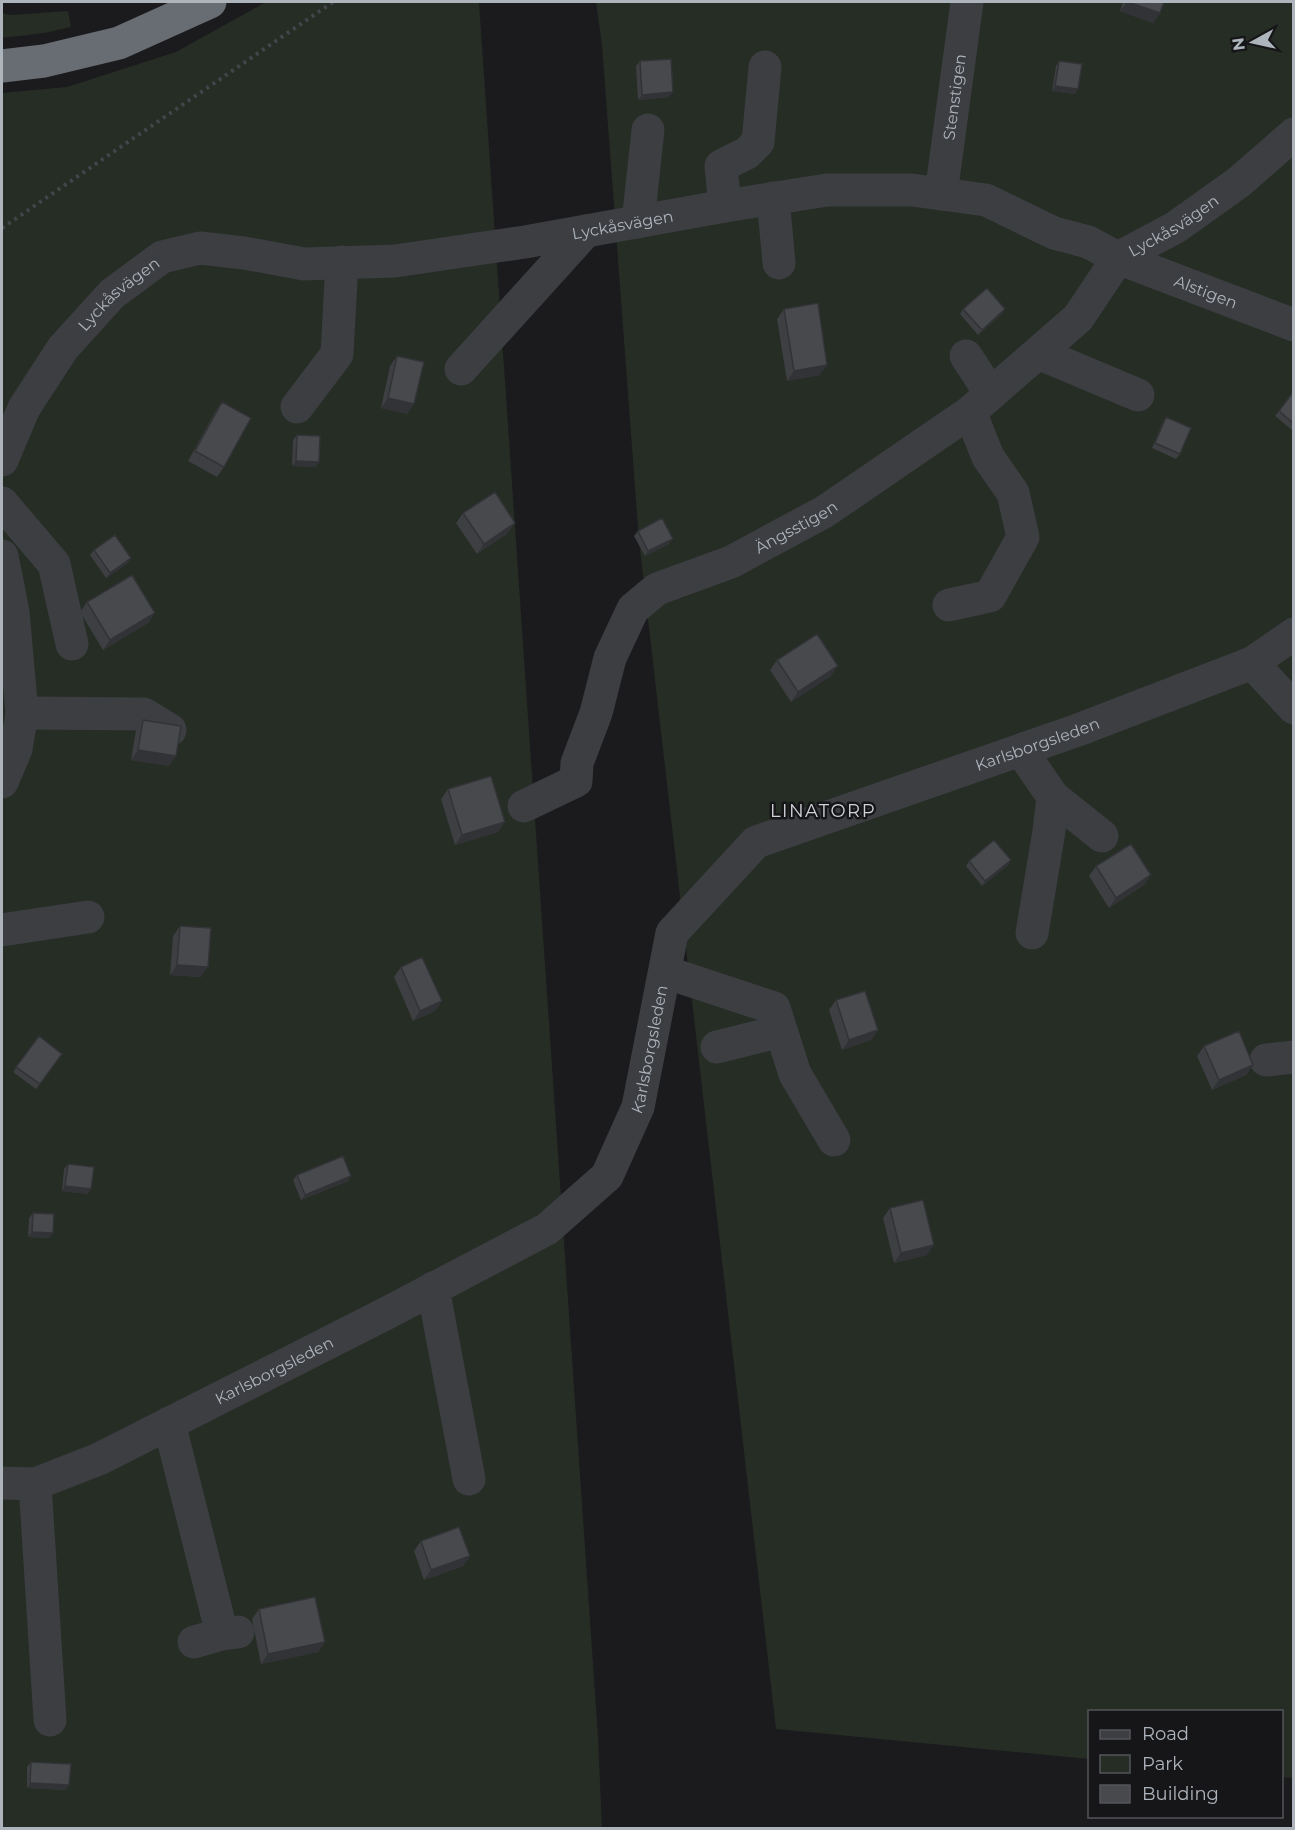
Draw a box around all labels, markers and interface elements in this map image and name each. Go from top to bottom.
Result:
north arrow [1223,12,1283,72]
text: N [1228,36,1249,52]
street label: Stenstigen [939,53,969,141]
street label: Lyckåsvägen [1125,190,1222,260]
street label: Lyckåsvägen [570,206,675,243]
street label: Lyckåsvägen [74,253,163,335]
street label: Alstigen [1172,271,1240,312]
street label: Ängsstigen [751,496,841,557]
street label: Karlsborgsleden [973,713,1102,775]
district label: LINATORP [770,800,876,822]
street label: Karlsborgsleden [627,983,671,1117]
street label: Karlsborgsleden [212,1332,336,1408]
legend [1088,1710,1283,1818]
text: Road [1142,1723,1189,1745]
text: Park [1142,1753,1183,1775]
text: Building [1142,1783,1219,1805]

